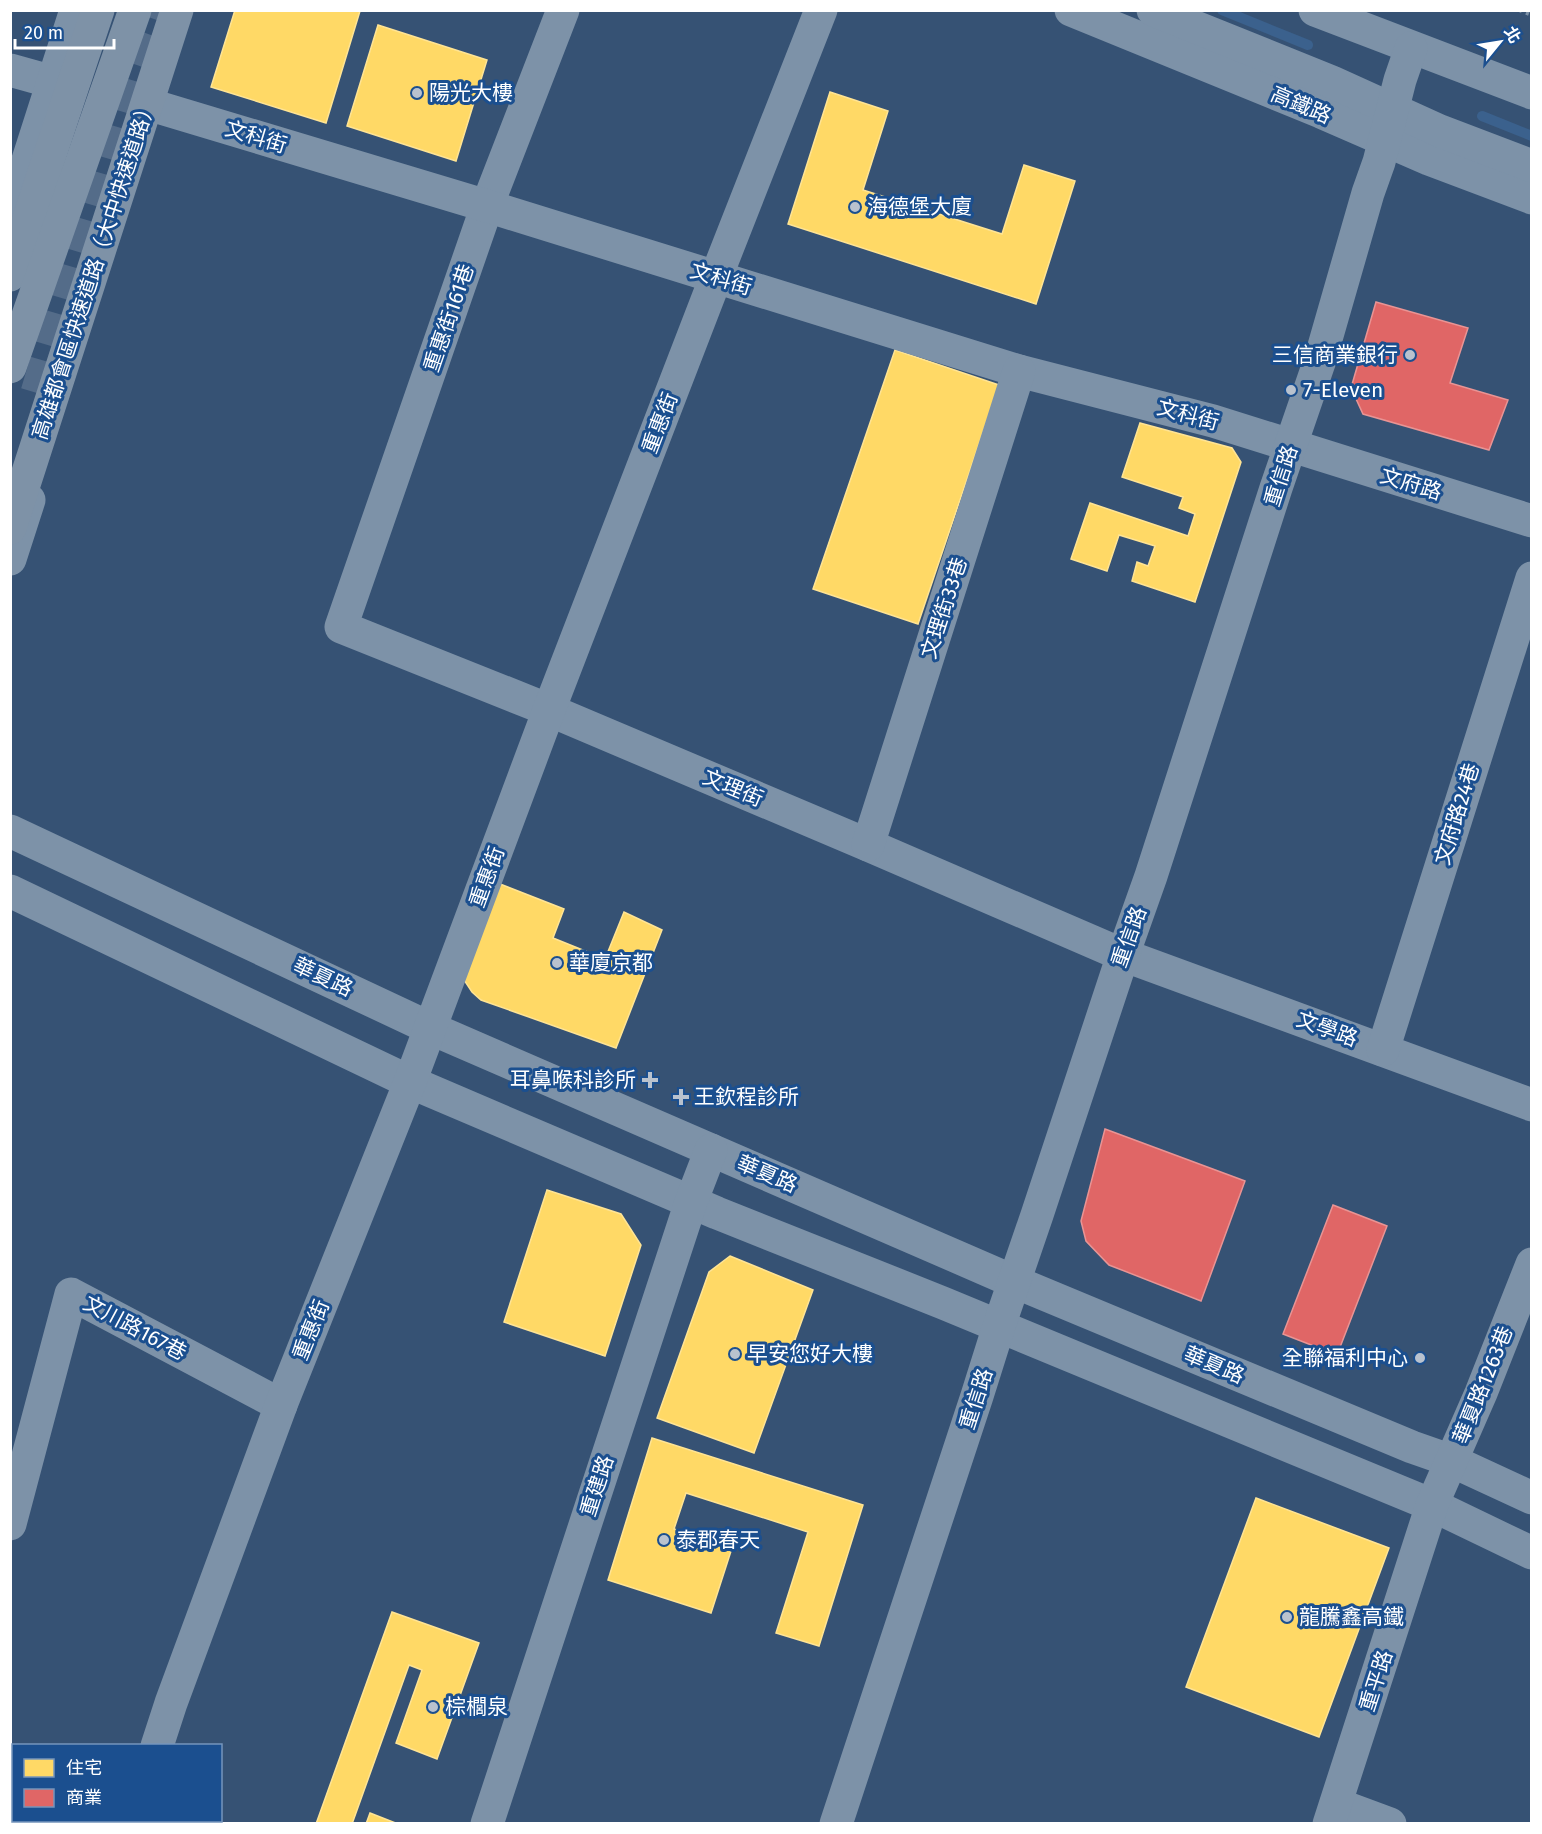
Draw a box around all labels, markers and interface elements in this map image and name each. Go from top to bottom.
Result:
scale bar [15,12,114,50]
north arrow [1470,12,1530,72]
text: 20 m [24,22,63,44]
text: 北 [1500,23,1525,46]
place label: 陽光大樓 [429,80,513,106]
street label: 高鐵路 [1267,81,1335,129]
marker: 陽光大樓 [410,86,424,100]
street label: 高雄都會區快速道路（大中快速道路） [26,95,162,443]
street label: 文科街 [222,115,290,159]
place label: 海德堡大廈 [867,194,972,220]
marker: 海德堡大廈 [848,200,862,214]
street label: 文科街 [687,257,755,301]
street label: 重惠街161巷 [418,261,480,375]
place label: 三信商業銀行 [1272,342,1398,368]
marker: 三信商業銀行 [1403,348,1417,362]
place label: 7-Eleven [1303,377,1383,403]
marker: 7-Eleven [1284,383,1298,397]
street label: 重惠街 [637,389,683,457]
street label: 文科街 [1154,394,1222,436]
street label: 重信路 [1259,442,1303,510]
street label: 文府路 [1377,462,1445,506]
street label: 文理街33巷 [915,554,973,662]
street label: 文府路24巷 [1429,760,1485,868]
street label: 文理街 [699,764,767,812]
street label: 重惠街 [464,843,510,911]
street label: 重信路 [1106,903,1152,971]
place label: 華廈京都 [569,950,653,976]
street label: 華夏路 [289,952,357,1002]
marker: 華廈京都 [550,956,564,970]
street label: 文學路 [1293,1006,1361,1052]
place label: 耳鼻喉科診所 [510,1067,636,1093]
marker: 耳鼻喉科診所 [641,1071,659,1089]
place label: 王欽程診所 [694,1084,799,1110]
marker: 王欽程診所 [672,1088,690,1106]
street label: 華夏路 [733,1150,801,1198]
street label: 文川路167巷 [79,1290,191,1366]
street label: 重惠街 [287,1296,335,1364]
street label: 華夏路1263巷 [1448,1322,1518,1448]
place label: 早安您好大樓 [747,1341,873,1367]
street label: 華夏路 [1180,1341,1248,1389]
place label: 全聯福利中心 [1282,1345,1408,1371]
marker: 早安您好大樓 [728,1347,742,1361]
marker: 全聯福利中心 [1413,1351,1427,1365]
street label: 重信路 [954,1365,998,1433]
street label: 重建路 [575,1452,619,1520]
place label: 泰郡春天 [676,1527,760,1553]
marker: 泰郡春天 [657,1533,671,1547]
place label: 龍騰鑫高鐵 [1299,1604,1404,1630]
marker: 龍騰鑫高鐵 [1280,1610,1294,1624]
street label: 重平路 [1354,1647,1398,1715]
place label: 棕櫚泉 [445,1694,508,1720]
marker: 棕櫚泉 [426,1700,440,1714]
legend [12,1744,222,1822]
text: 住宅 [66,1757,102,1779]
text: 商業 [66,1787,102,1809]

